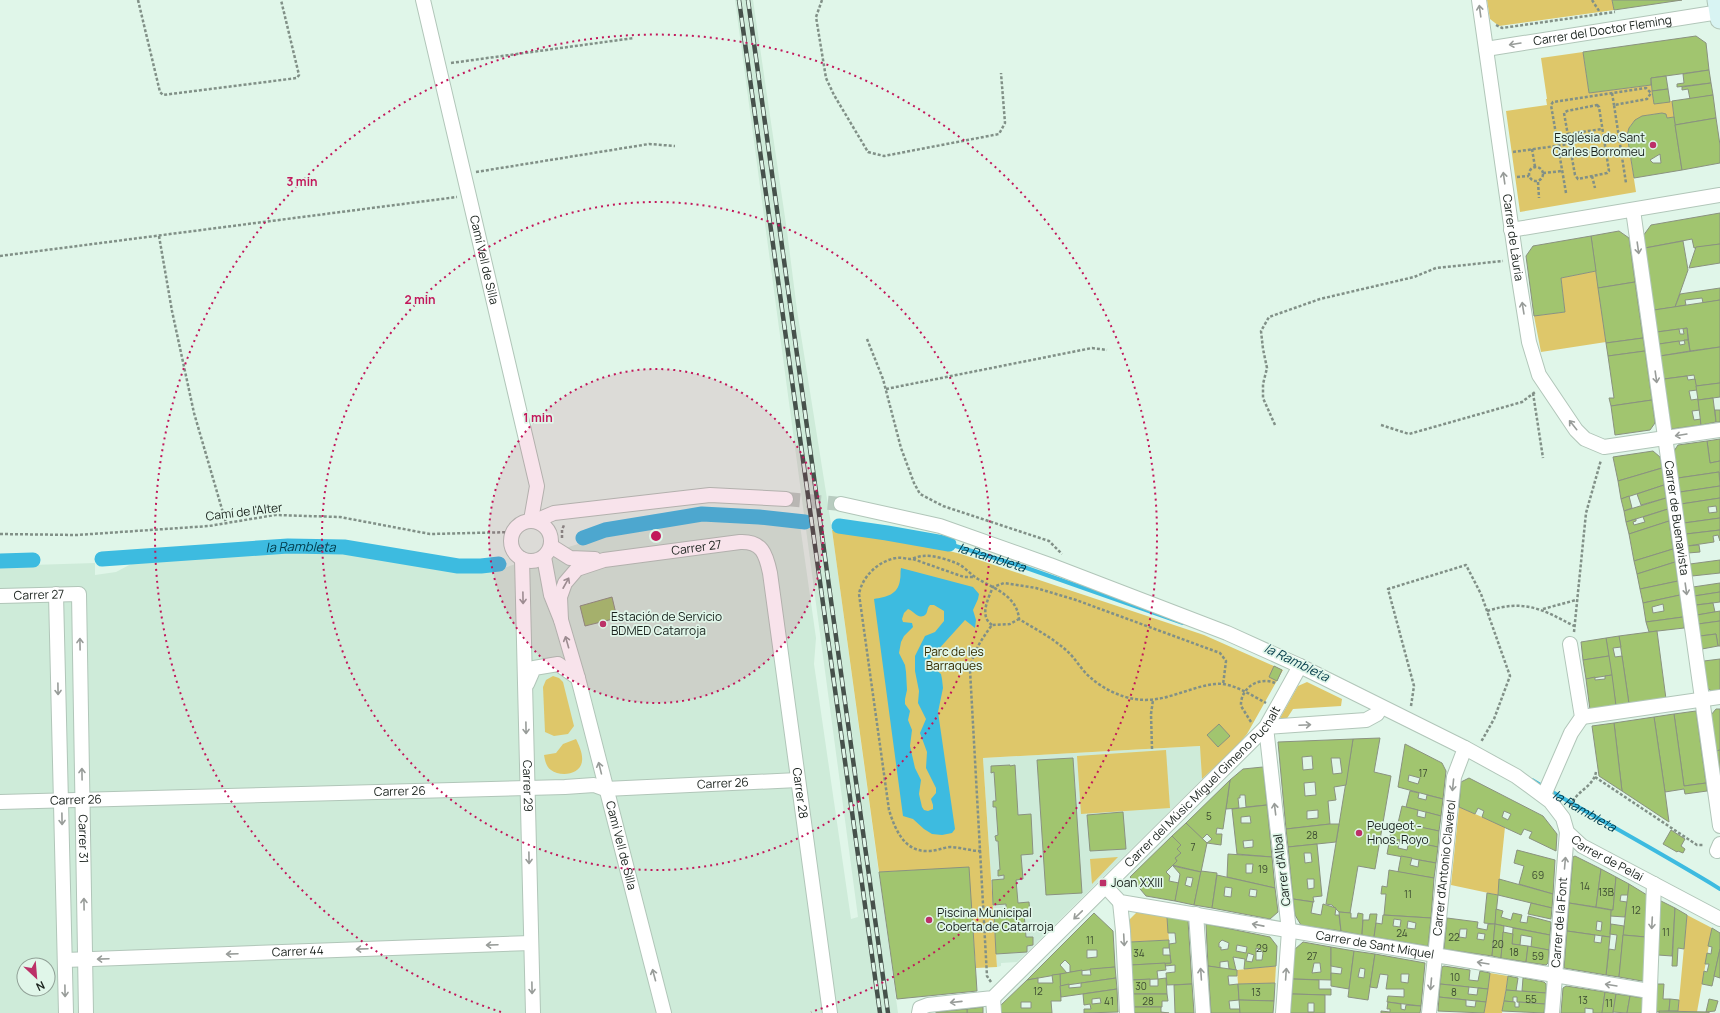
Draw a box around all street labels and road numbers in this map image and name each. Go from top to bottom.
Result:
street label: Carrer del Doctor Fleming [1532,11,1673,49]
street label: Carrer de Làuria [1499,193,1528,282]
street label: Camí Vell de Silla [466,213,503,306]
street label: Carrer de Buenavista [1660,459,1693,576]
street label: Camí de l'Alter [205,498,284,525]
street label: Carrer 27 [670,536,722,559]
street label: Carrer 27 [14,585,64,604]
street label: Carrer del Músic Miguel Gimeno Puchalt [1120,702,1284,871]
street label: Carrer 29 [519,760,537,812]
street label: Carrer 28 [789,767,812,820]
street label: Carrer 26 [697,773,749,793]
street label: Carrer 26 [374,782,426,800]
street label: Carrer 26 [50,790,102,809]
street label: Camí Vell de Silla [602,799,641,892]
street label: Carrer d'Antonio Claverol [1428,799,1460,937]
street label: Carrer 31 [75,814,92,864]
street label: Carrer de Pelai [1568,831,1647,885]
street label: Carrer d'Albal [1269,833,1294,907]
street label: Carrer de la Font [1547,876,1571,968]
street label: Carrer de Sant Miquel [1315,926,1435,963]
street label: Carrer 44 [272,942,324,960]

